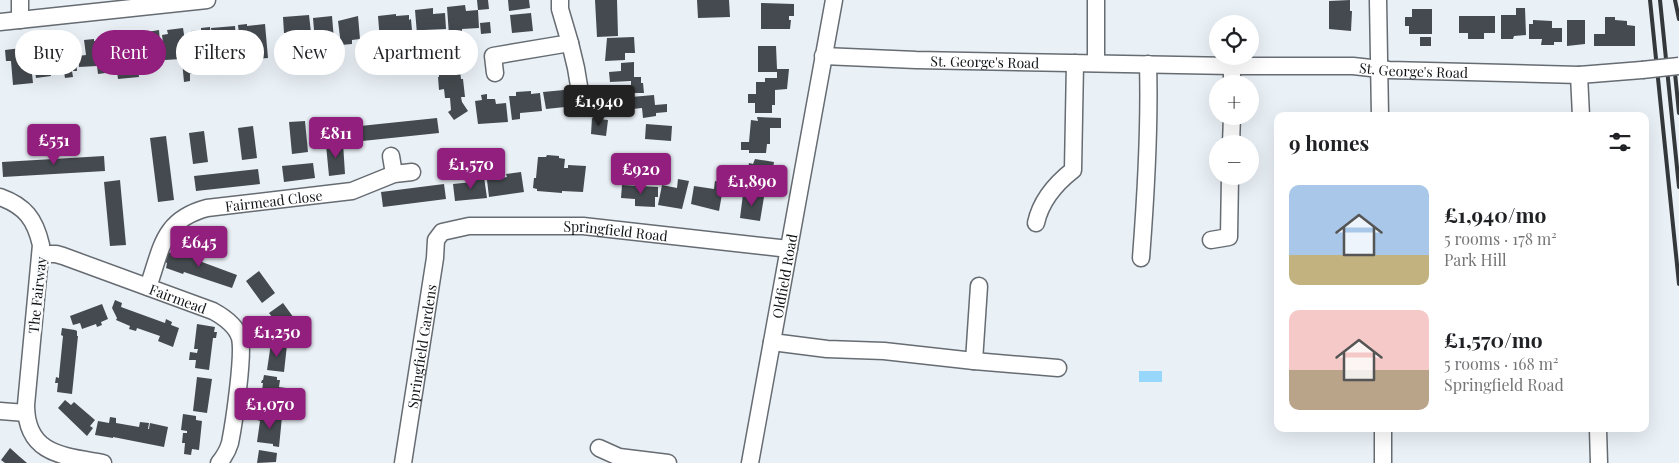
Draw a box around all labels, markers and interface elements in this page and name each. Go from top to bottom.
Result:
map controls [1209,15,1259,185]
button: locate [1209,15,1259,65]
chip: Buy [15,30,82,75]
chip: Rent [92,30,166,75]
chip: Filters [176,30,264,75]
chip: New [274,30,345,75]
chip: Apartment [355,30,478,75]
street label: St. George's Road [930,51,1040,72]
street label: St. George's Road [1358,57,1468,82]
button: + [1209,75,1259,125]
pin: £1,940 [558,84,640,127]
text: £1,940 [575,90,623,111]
pin: £811 [306,116,366,159]
text: £811 [320,122,352,143]
pin: £551 [24,124,84,166]
text: 9 homes [1289,128,1369,156]
icon: filters [1606,128,1634,156]
text: £551 [38,129,70,150]
button: − [1209,135,1259,185]
pin: £1,570 [430,148,512,190]
pin: £920 [611,152,671,195]
text: £1,570 [448,153,494,174]
text: £920 [622,158,660,179]
pin: £1,890 [711,164,793,207]
text: £1,890 [727,170,777,191]
street label: Fairmead Close [224,185,323,215]
text: £1,940/mo [1444,200,1546,228]
icon: home [1329,205,1389,265]
street label: Springfield Road [563,217,669,245]
pin: £645 [169,226,229,268]
text: 5 rooms · 178 m² [1444,228,1557,249]
text: £645 [181,231,217,252]
street label: Oldfield Road [767,232,801,320]
text: Park Hill [1444,249,1507,270]
street label: The Fairway [24,256,50,334]
street label: Fairmead [147,279,210,317]
street label: Springfield Gardens [402,283,440,410]
pin: £1,250 [236,316,318,358]
text: £1,250 [253,321,301,342]
text: £1,570/mo [1444,325,1543,353]
icon: home [1329,330,1389,390]
text: 5 rooms · 168 m² [1444,353,1558,374]
text: Springfield Road [1444,374,1564,395]
pin: £1,070 [229,388,311,430]
text: £1,070 [246,393,294,414]

